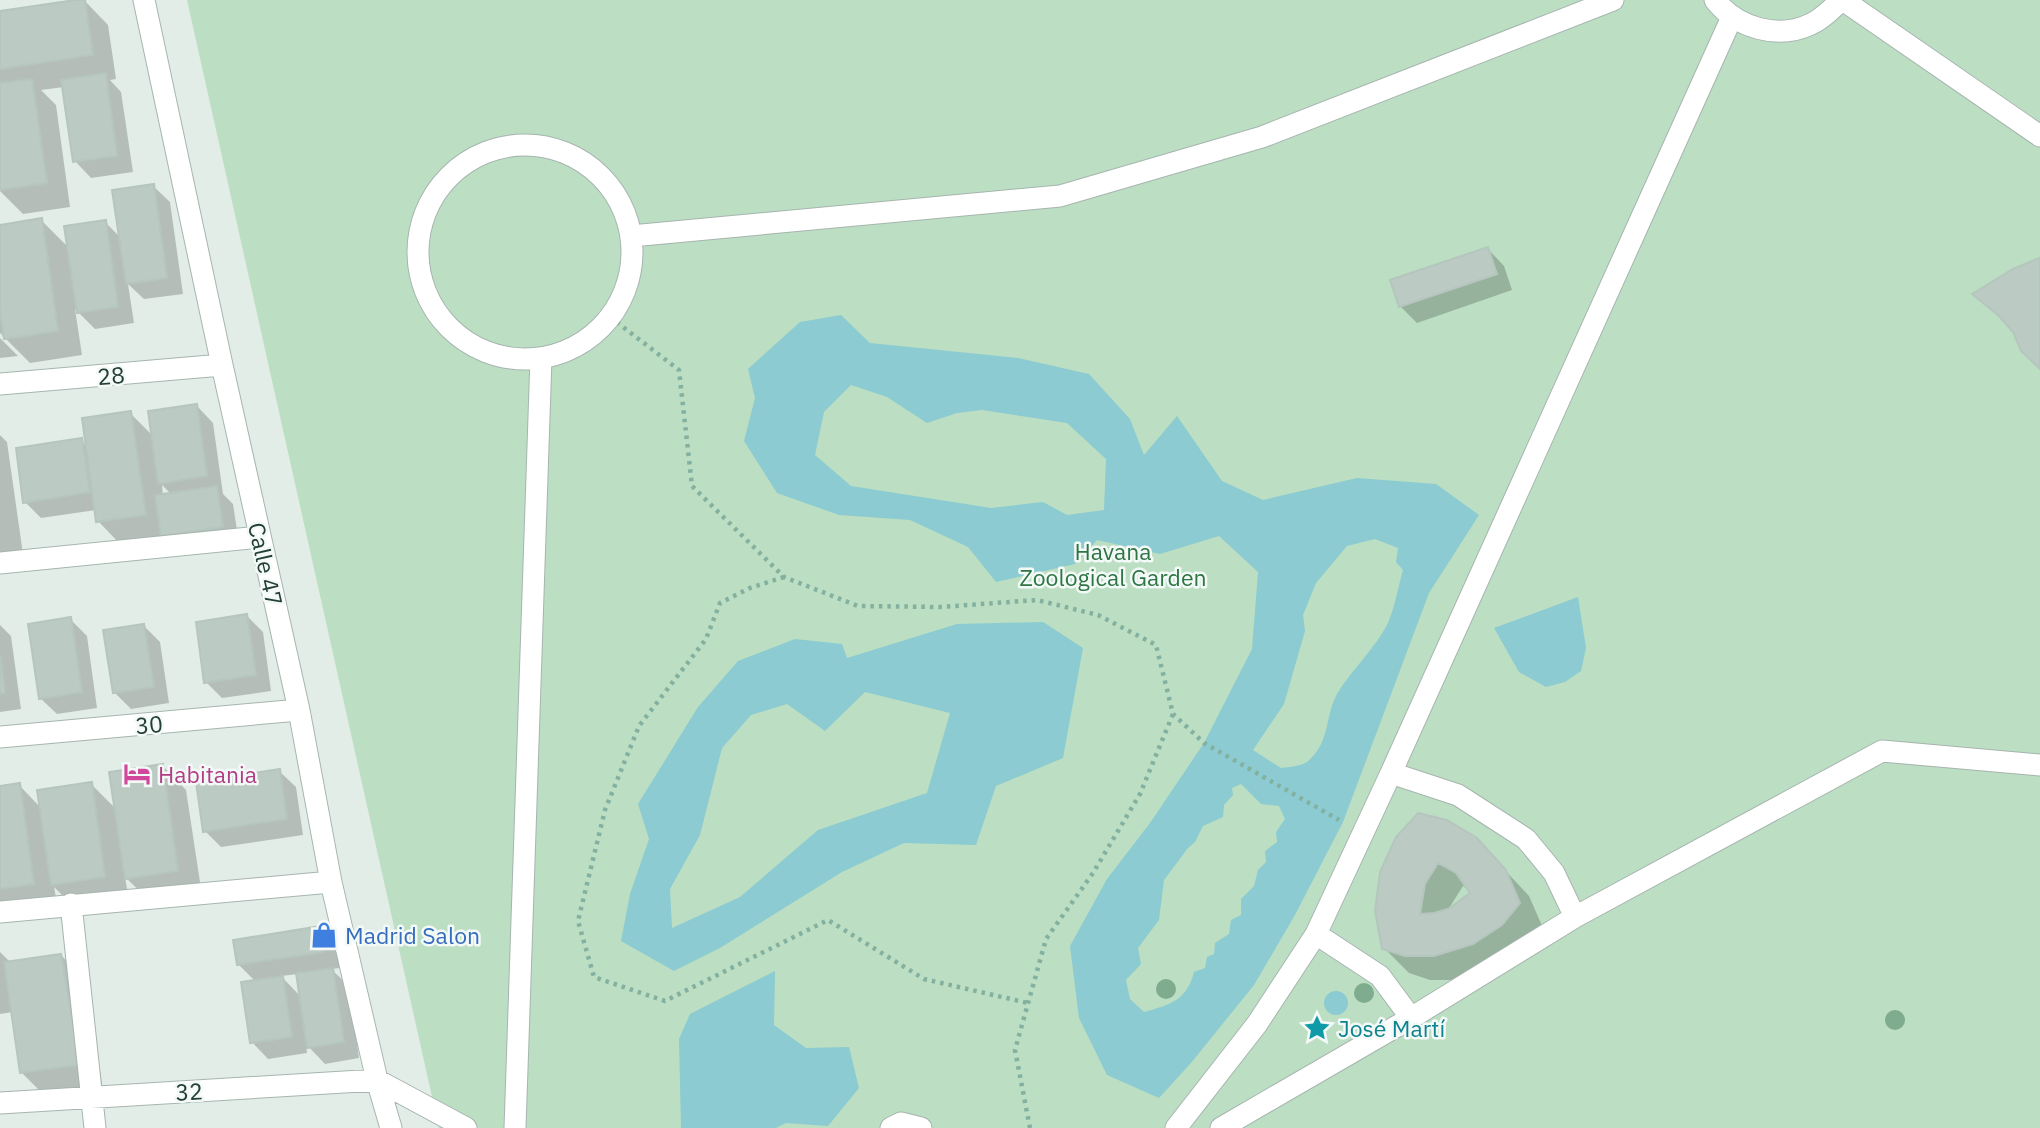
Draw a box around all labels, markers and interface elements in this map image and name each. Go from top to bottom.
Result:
street label: 28 [96,359,126,391]
street label: Calle 47 [242,519,290,609]
park label: Havana Zoological Garden [1019,536,1207,592]
street label: 30 [134,708,164,740]
hotel icon: Habitania [122,759,152,789]
place label: Habitania [158,759,257,789]
shop icon: Madrid Salon [309,920,339,950]
place label: Madrid Salon [345,920,480,950]
place icon: José Martí [1302,1013,1332,1043]
place label: José Martí [1338,1013,1445,1043]
street label: 32 [174,1075,204,1107]

